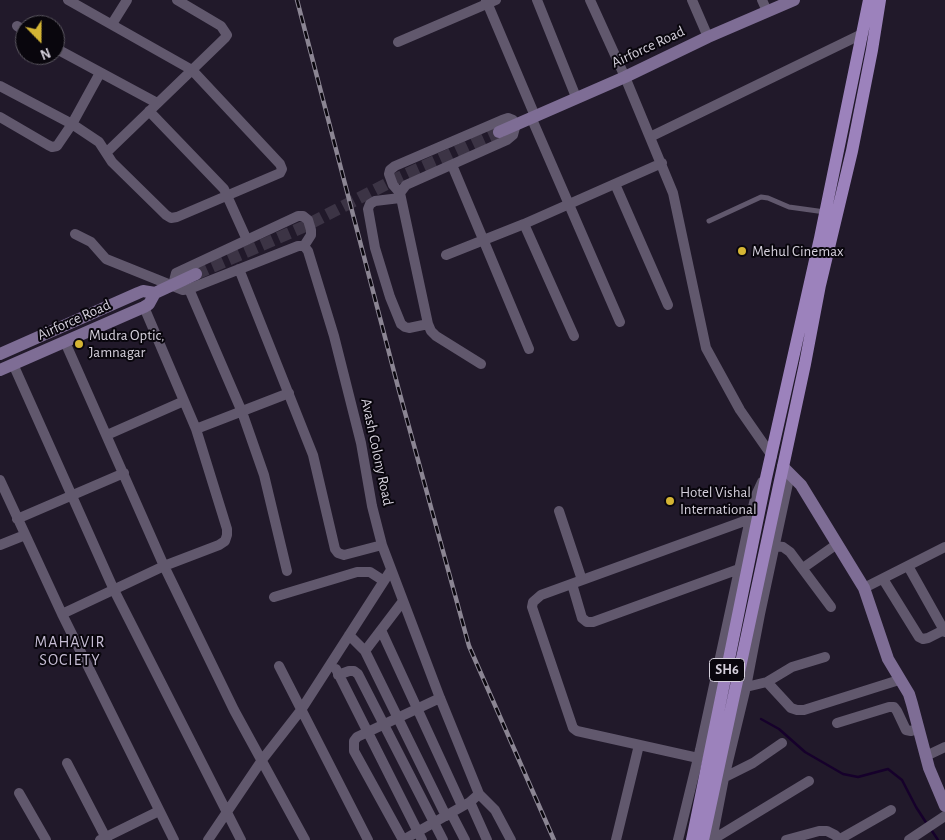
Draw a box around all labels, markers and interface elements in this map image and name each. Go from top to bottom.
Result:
north arrow [15,15,65,65]
street label: Airforce Road [609,22,687,72]
text: N [38,45,52,61]
place label: Mehul Cinemax [752,242,844,260]
marker: Mehul Cinemax [736,245,748,257]
street label: Airforce Road [34,296,114,344]
place label: Mudra Optic, Jamnagar [89,326,164,361]
marker: Mudra Optic, Jamnagar [73,338,85,350]
street label: Avash Colony Road [357,397,397,507]
place label: Hotel Vishal International [680,483,757,518]
marker: Hotel Vishal International [664,495,676,507]
district label: MAHAVIR SOCIETY [34,632,106,670]
road number: SH6 [710,658,744,682]

